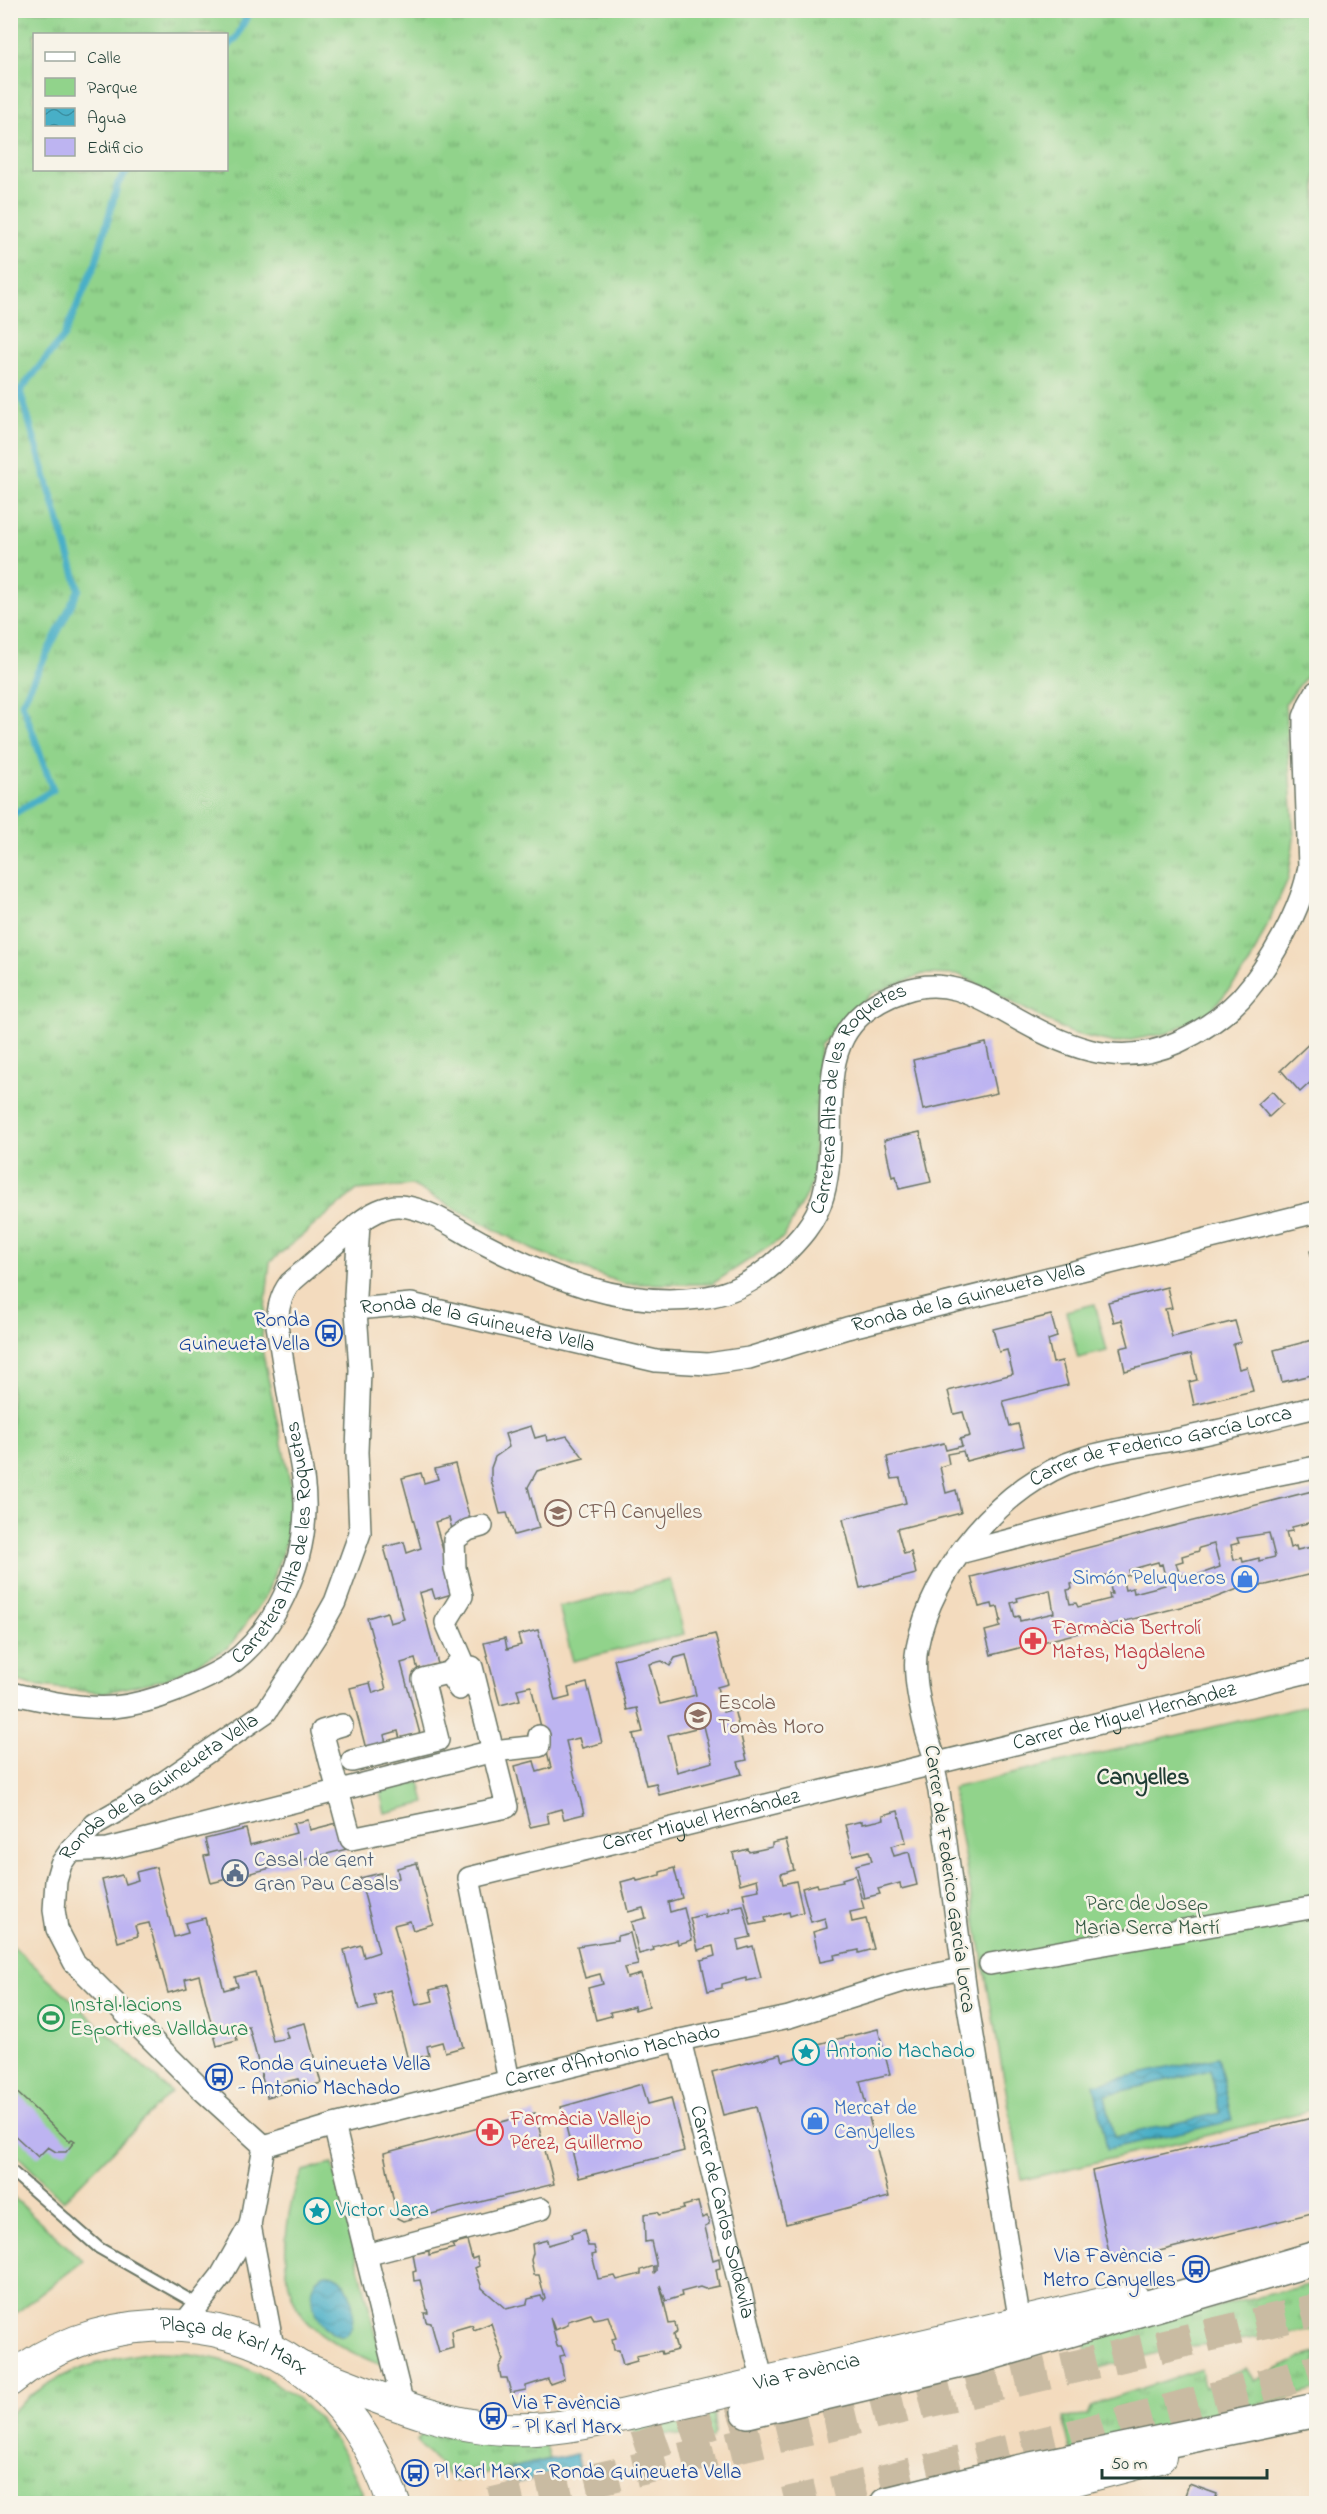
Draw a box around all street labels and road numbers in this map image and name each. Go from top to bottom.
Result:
street label: Carretera Alta de les Roquetes [803,976,911,1219]
street label: Ronda de la Guineueta Vella [849,1255,1088,1341]
street label: Ronda de la Guineueta Vella [359,1289,598,1361]
street label: Carrer de Federico García Lorca [1024,1398,1295,1495]
street label: Carretera Alta de les Roquetes [225,1419,320,1672]
street label: Carrer de Miguel Hernández [1010,1675,1240,1759]
street label: Ronda de la Guineueta Vella [52,1706,265,1867]
street label: Carrer de Federico García Lorca [915,1743,983,2015]
street label: Carrer Miguel Hernández [599,1782,803,1860]
street label: Carrer d'Antonio Machado [502,2017,723,2096]
street label: Carrer de Carlos Soldevila [681,2102,762,2322]
street label: Plaça de Karl Marx [160,2311,314,2383]
street label: Via Favència [750,2346,863,2400]

